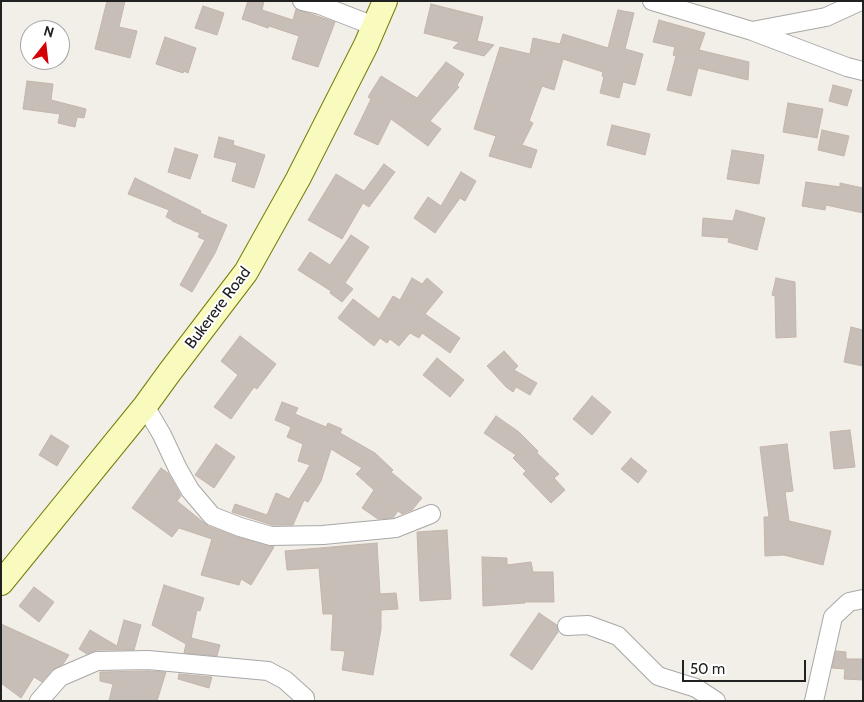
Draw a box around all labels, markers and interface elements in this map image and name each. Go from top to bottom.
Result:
north arrow [20,20,70,70]
text: N [42,22,56,42]
street label: Bukerere Road [181,263,255,353]
scale bar [684,650,808,682]
text: 50 m [690,660,725,678]

